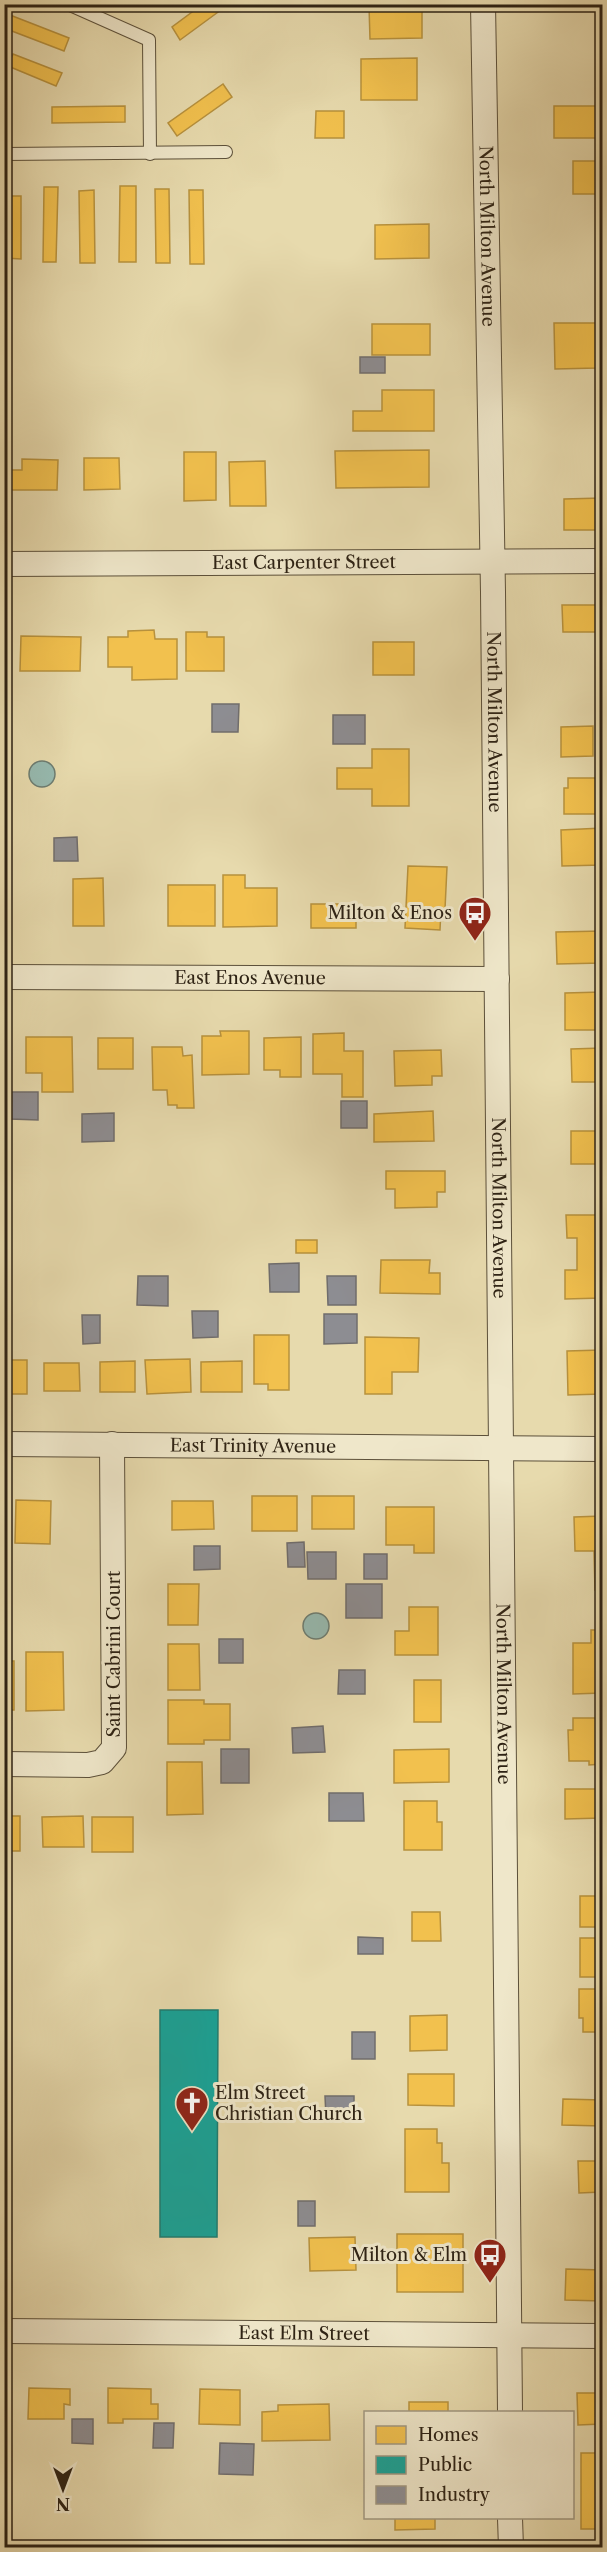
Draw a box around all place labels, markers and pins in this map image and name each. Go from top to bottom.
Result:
bus stop icon: Milton & Enos [457,895,493,942]
place label: Milton & Enos [328,902,452,924]
place label: Elm Street Christian Church [215,2082,363,2125]
church icon: Elm Street Christian Church [174,2085,210,2132]
bus stop icon: Milton & Elm [472,2237,508,2284]
place label: Milton & Elm [351,2244,467,2266]

